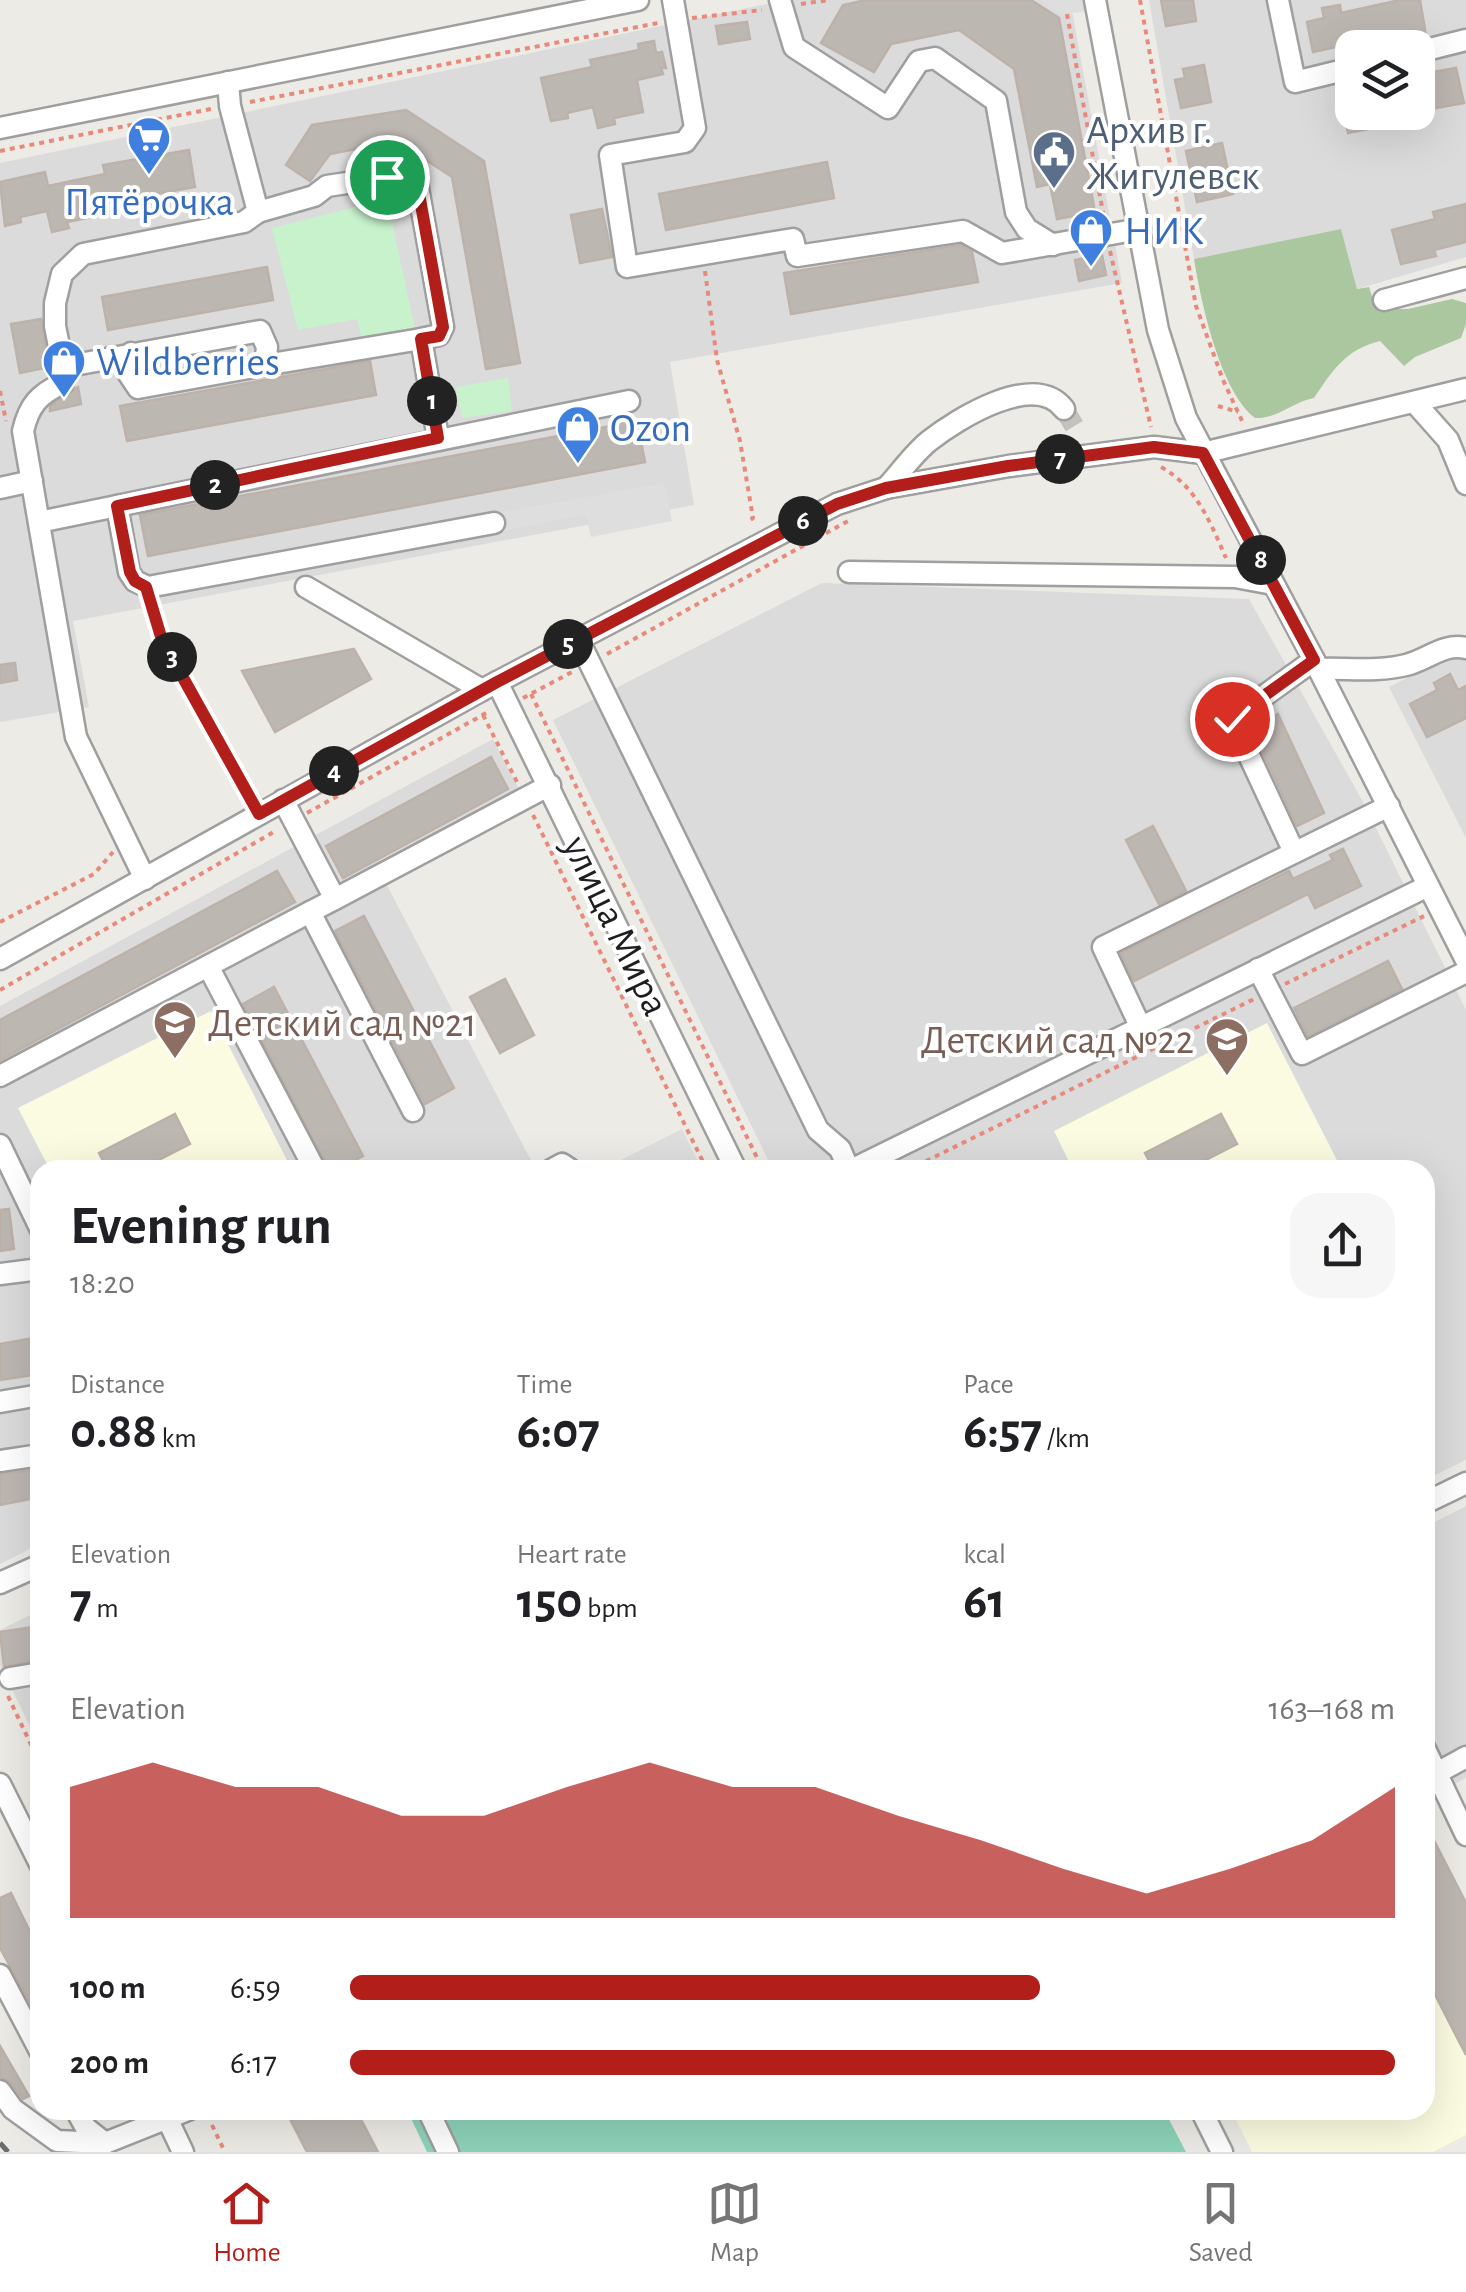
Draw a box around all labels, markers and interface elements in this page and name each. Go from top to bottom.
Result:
map controls [1335,30,1435,130]
button: layers [1335,30,1435,130]
place label: Архив г. Жигулевск [1086,111,1259,197]
supermarket icon: Пятёрочка [126,115,172,176]
public building icon: Архив г. Жигулевск [1031,129,1077,190]
pin [345,135,430,220]
icon: arrive [360,150,415,205]
place label: Пятёрочка [64,183,234,223]
shop icon: НИК [1068,207,1114,268]
place label: НИК [1124,212,1204,252]
shop icon: Wildberries [41,338,87,399]
place label: Wildberries [96,343,280,383]
pin: 1 [407,376,457,426]
text: 1 [427,387,437,415]
shop icon: Ozon [555,404,601,465]
place label: Ozon [610,409,691,449]
pin: 7 [1035,434,1085,484]
text: 7 [1054,445,1066,473]
pin: 2 [190,460,240,510]
text: 2 [208,471,222,499]
pin: 6 [778,496,828,546]
text: 6 [796,507,810,535]
pin: 8 [1236,535,1286,585]
text: 8 [1254,546,1268,574]
pin: 5 [543,619,593,669]
text: 5 [562,630,574,658]
pin: 3 [147,632,197,682]
text: 3 [166,643,178,671]
pin [1190,677,1275,762]
icon: check [1205,692,1260,747]
pin: 4 [309,746,359,796]
text: 4 [327,757,341,785]
street label: улица Мира [554,829,676,1022]
school or university icon: Детский сад №21 [152,999,198,1060]
place label: Детский сад №21 [208,1004,477,1044]
school or university icon: Детский сад №22 [1204,1016,1250,1077]
place label: Детский сад №22 [921,1021,1194,1061]
button: share [1290,1193,1395,1298]
text: Evening run [70,1199,332,1254]
text: 18:20 [70,1267,135,1299]
text: Distance [70,1371,165,1399]
text: Time [517,1371,572,1399]
text: Pace [963,1371,1014,1399]
text: 0.88 [70,1407,157,1457]
text: 6:07 [517,1407,600,1457]
text: 6:57 [963,1407,1042,1457]
text: km [157,1425,197,1453]
text: /km [1042,1425,1090,1453]
text: Elevation [70,1541,171,1569]
text: Heart rate [517,1541,627,1569]
text: kcal [963,1541,1006,1569]
text: 7 [70,1577,92,1627]
text: 150 [517,1577,582,1627]
text: 61 [963,1577,1005,1627]
text: m [92,1595,119,1623]
text: bpm [582,1595,638,1623]
text: Elevation [70,1693,186,1725]
text: 163–168 m [1268,1693,1395,1725]
text: 100 m [70,1972,146,2004]
text: 6:59 [230,1972,281,2004]
text: 200 m [70,2047,149,2079]
text: 6:17 [230,2047,277,2079]
tab: Home [213,2176,281,2270]
tab: Map [707,2176,762,2270]
tab: Saved [1189,2176,1253,2270]

